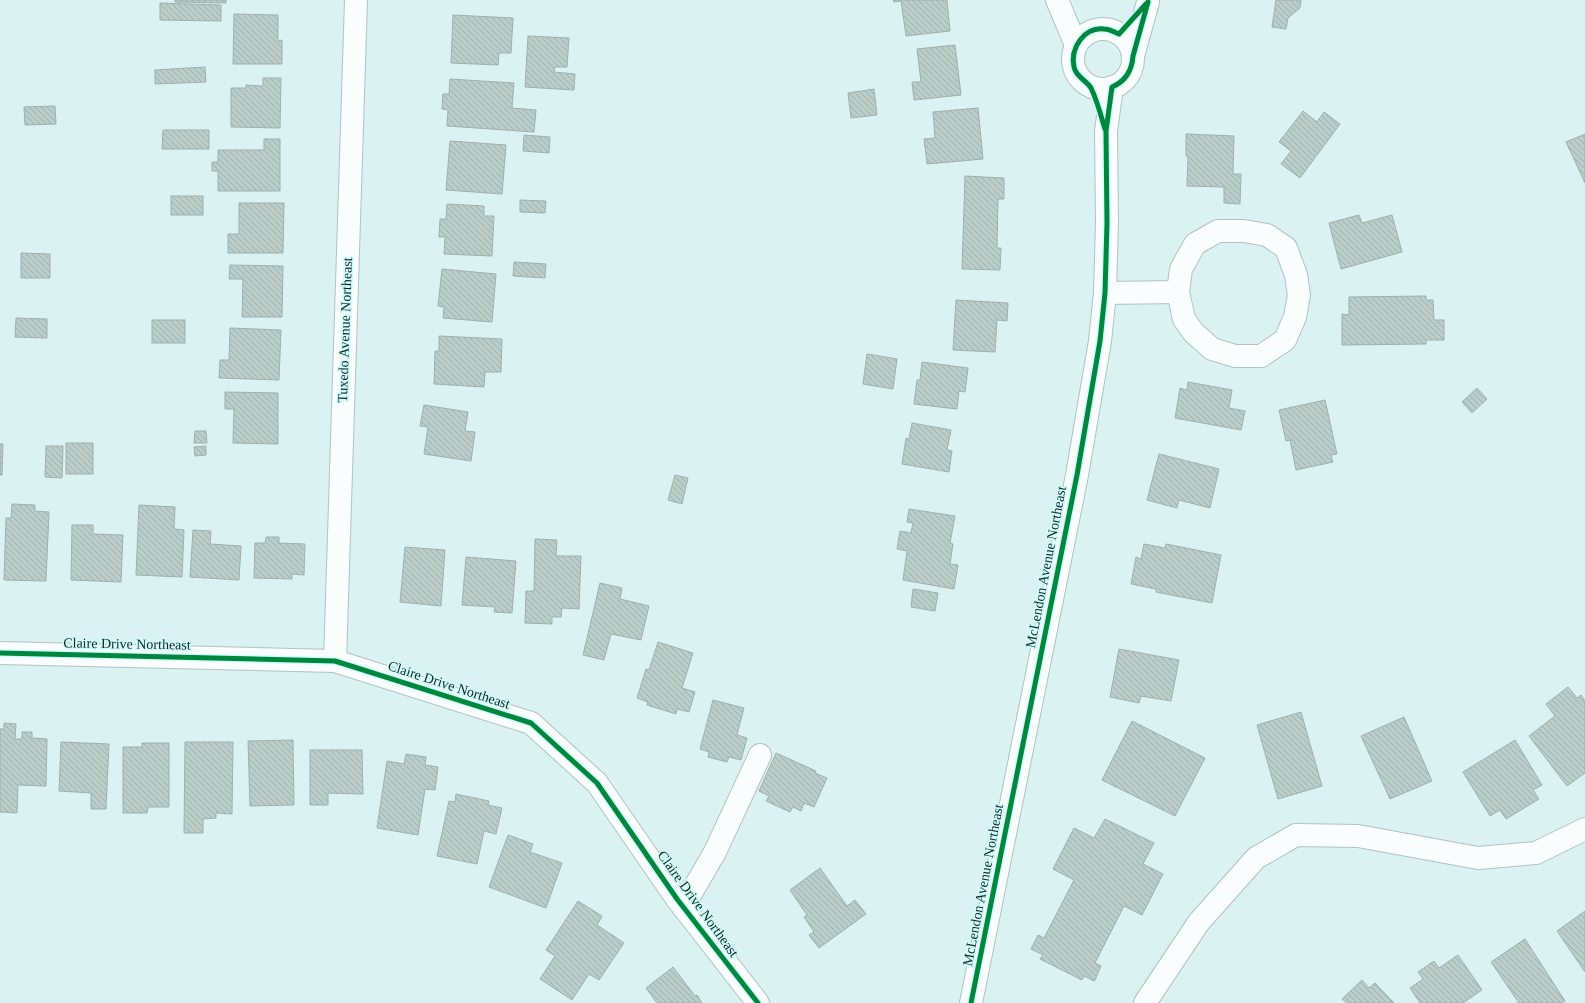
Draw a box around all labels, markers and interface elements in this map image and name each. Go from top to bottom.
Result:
street label: Tuxedo Avenue Northeast [335,257,355,403]
street label: McLendon Avenue Northeast [1023,485,1069,649]
street label: Claire Drive Northeast [63,635,191,653]
street label: Claire Drive Northeast [386,658,512,712]
street label: McLendon Avenue Northeast [960,803,1006,967]
street label: Claire Drive Northeast [654,848,742,960]

